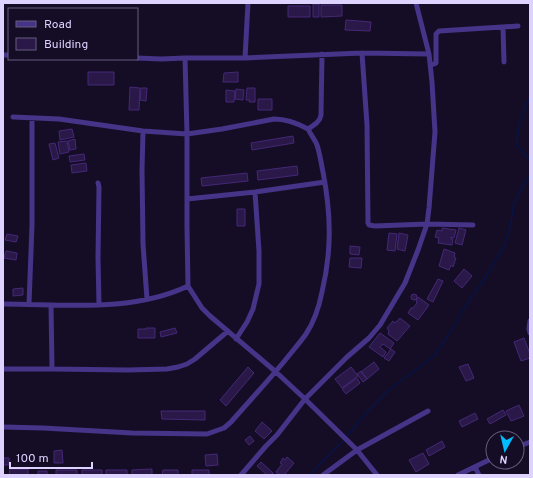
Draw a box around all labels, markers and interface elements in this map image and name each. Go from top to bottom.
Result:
legend [8,8,138,60]
text: Road [44,17,72,33]
text: Building [44,37,88,53]
north arrow [485,430,525,470]
scale bar [10,444,92,470]
text: 100 m [16,451,49,467]
text: N [499,451,509,466]

